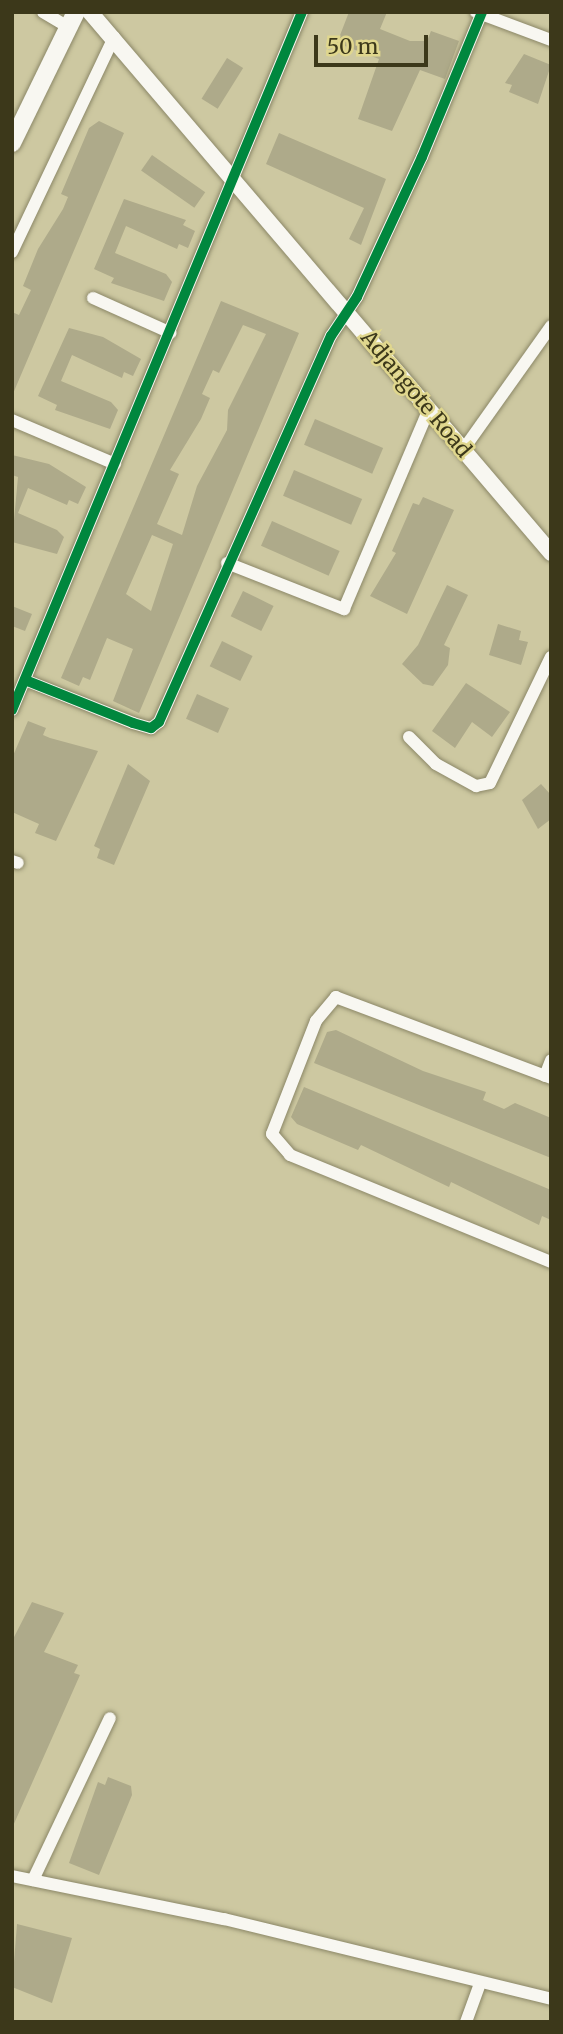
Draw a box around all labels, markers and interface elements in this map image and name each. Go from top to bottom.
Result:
scale bar [318,21,432,65]
text: 50 m [327,33,378,60]
street label: Adjangote Road [356,325,476,463]

